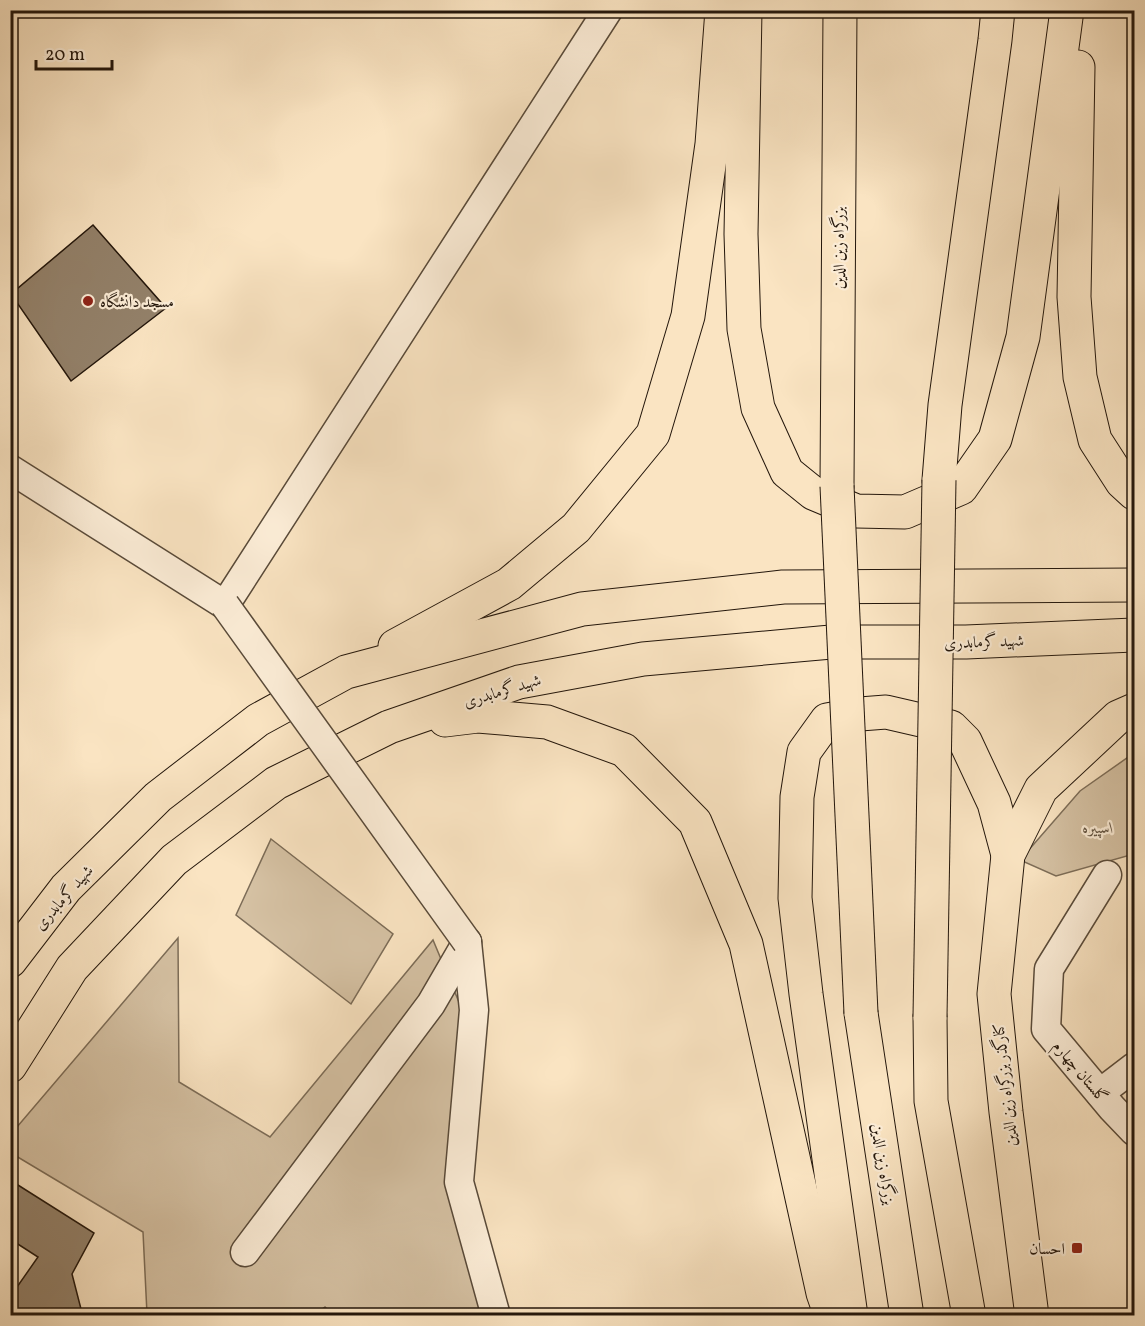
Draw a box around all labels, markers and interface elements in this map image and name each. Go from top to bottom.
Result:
scale bar [36,33,112,71]
text: 20 m [45,43,85,68]
street label: بزرگراه زین الدین [828,207,851,289]
place label: مسجد دانشگاه [100,291,174,314]
marker: مسجد دانشگاه [81,294,95,308]
street label: شهید گرمابدری [944,630,1024,655]
street label: شهید گرمابدری [461,669,544,714]
park label: اسپیره [1082,818,1114,840]
street label: شهید گرمابدری [29,860,99,936]
street label: کنارگذر بزرگراه زین الدین [987,1022,1023,1148]
street label: گلستان چهارم [1045,1036,1112,1110]
street label: بزرگراه زین الدین [865,1122,900,1207]
place label: احسان [1029,1239,1065,1261]
marker: احسان [1070,1241,1084,1255]

